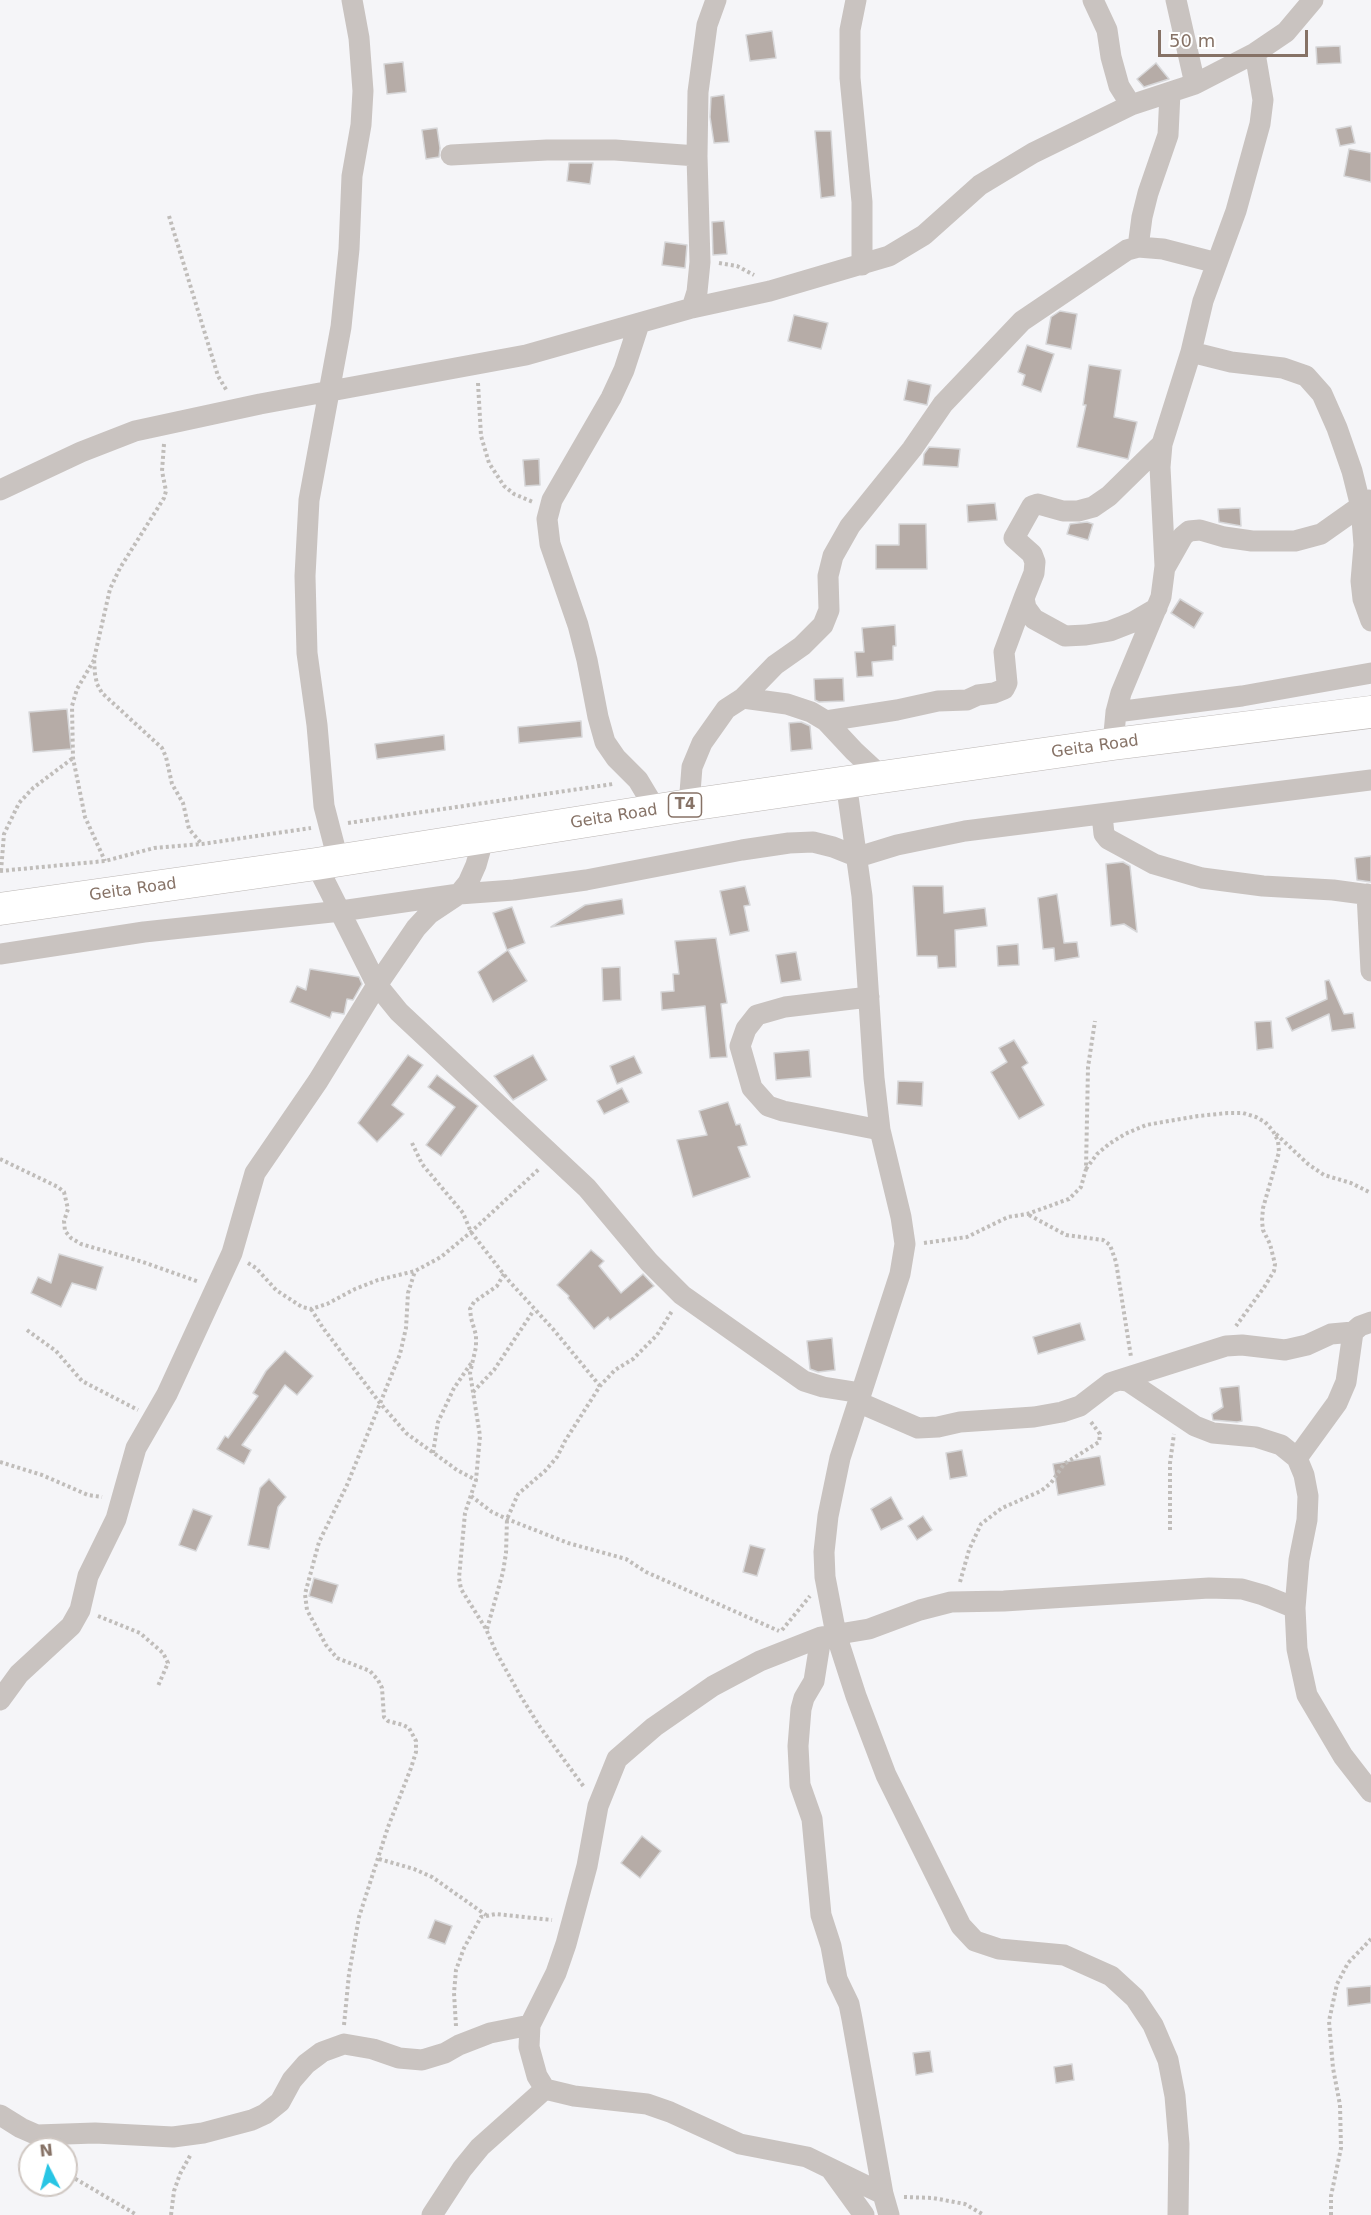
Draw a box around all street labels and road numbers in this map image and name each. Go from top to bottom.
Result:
street label: Geita Road [1050,731,1140,763]
road number: T4 [668,793,702,817]
street label: Geita Road [569,801,659,833]
street label: Geita Road [88,874,178,906]

